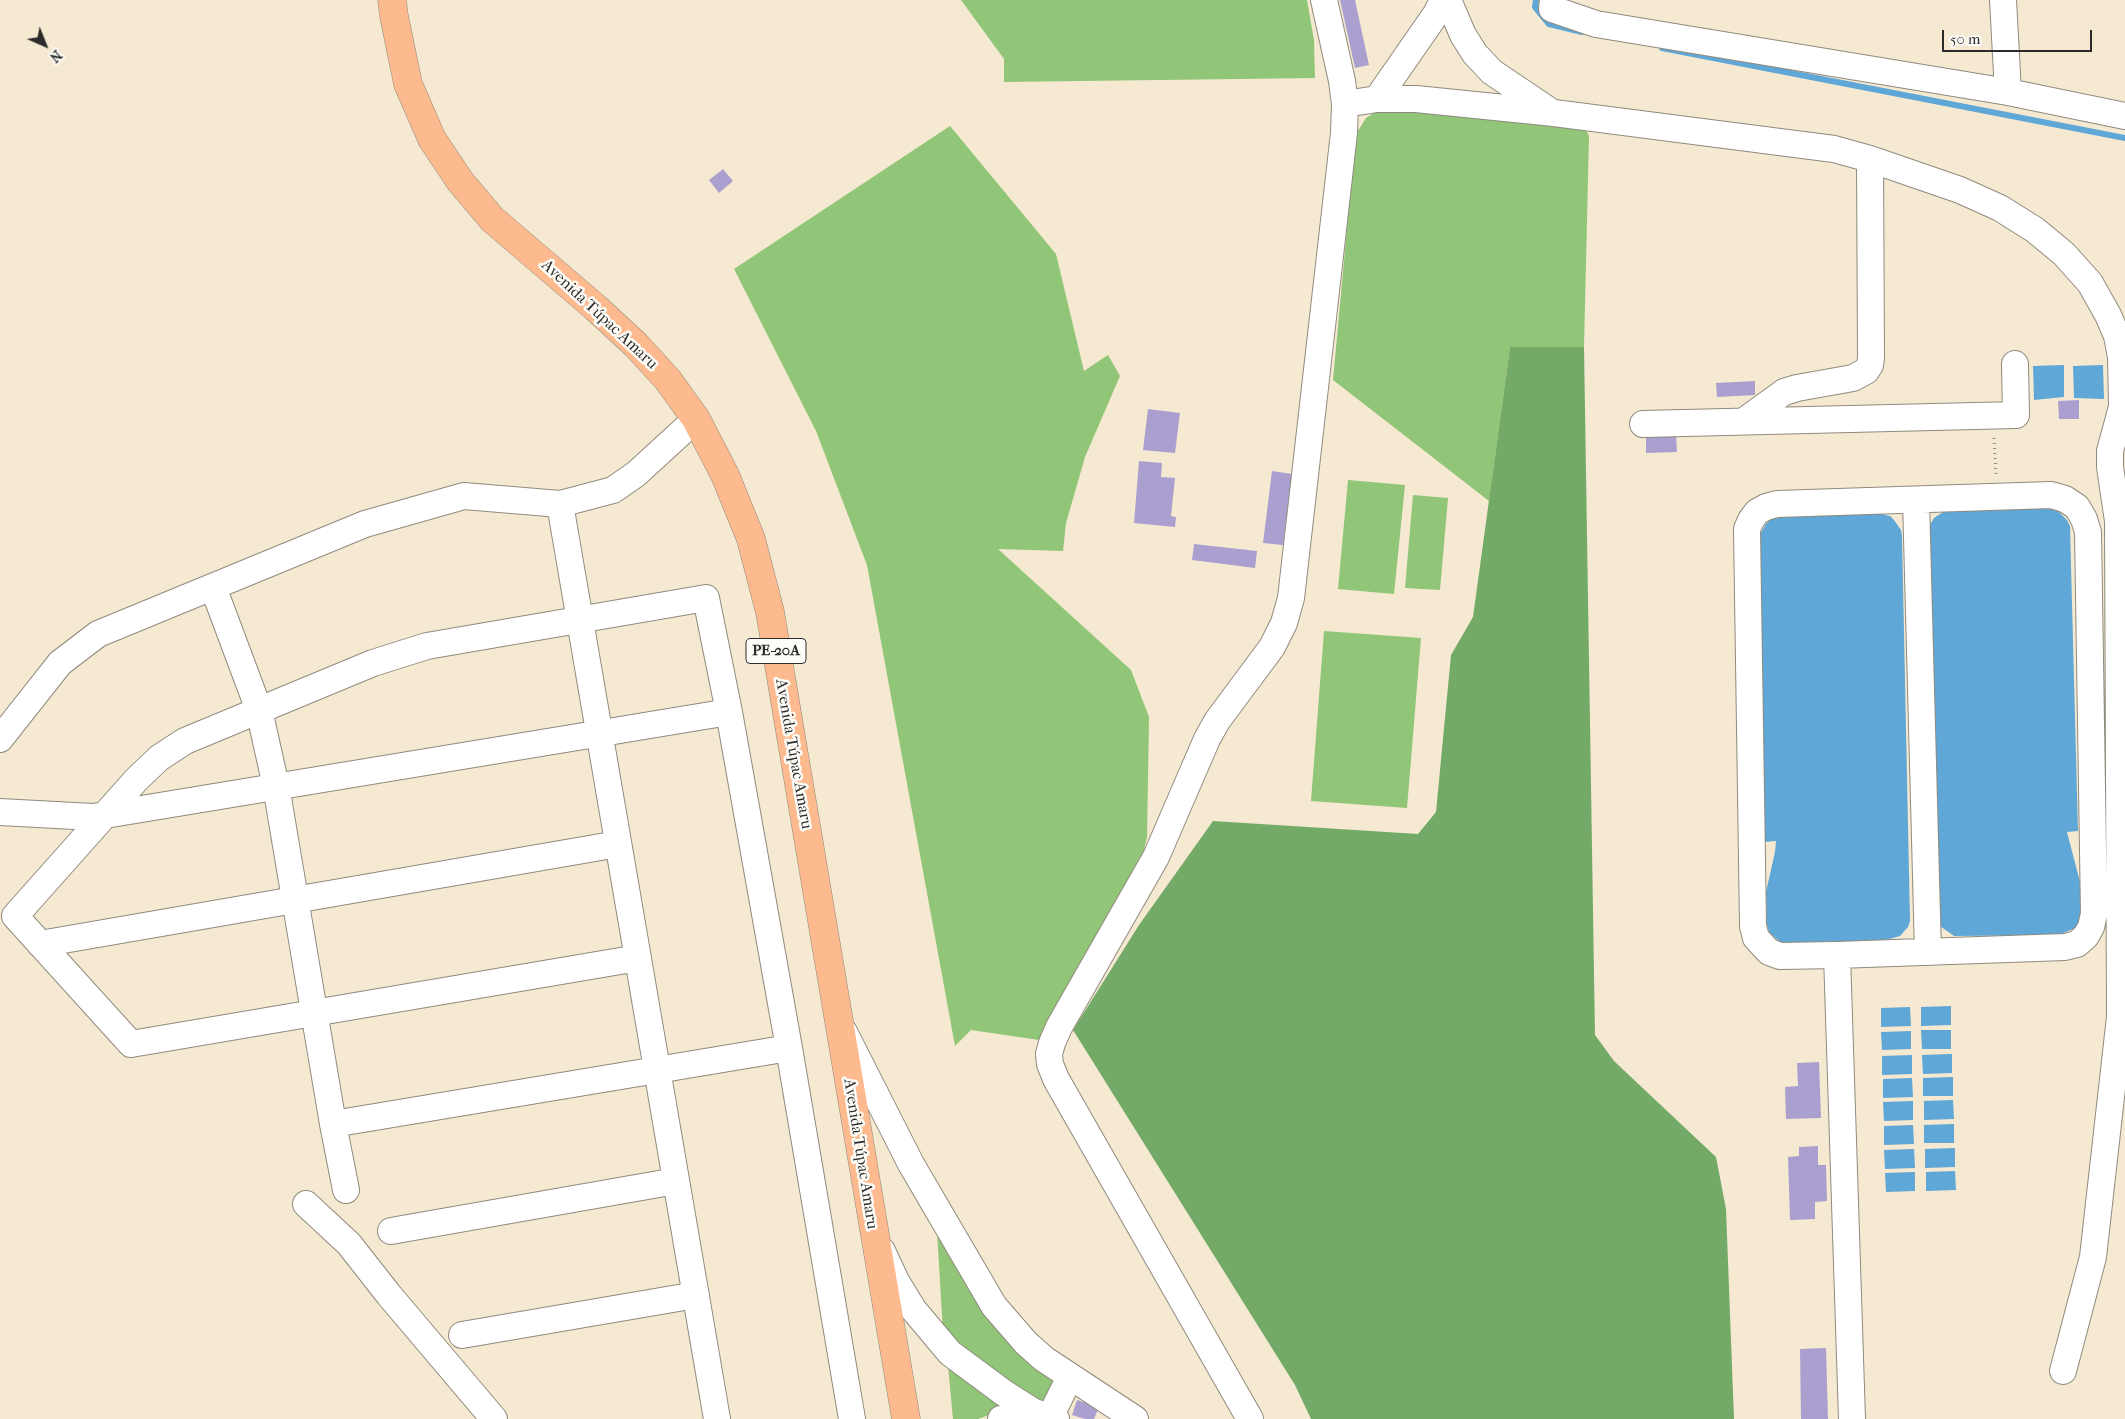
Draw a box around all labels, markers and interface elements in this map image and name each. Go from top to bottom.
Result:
north arrow [20,20,70,70]
scale bar [1945,20,2095,52]
text: 50 m [1950,30,1980,48]
text: N [46,46,65,66]
street label: Avenida Túpac Amaru [537,256,661,374]
road number: PE-20A [746,638,806,664]
street label: Avenida Túpac Amaru [770,677,816,831]
street label: Avenida Túpac Amaru [839,1077,881,1231]

